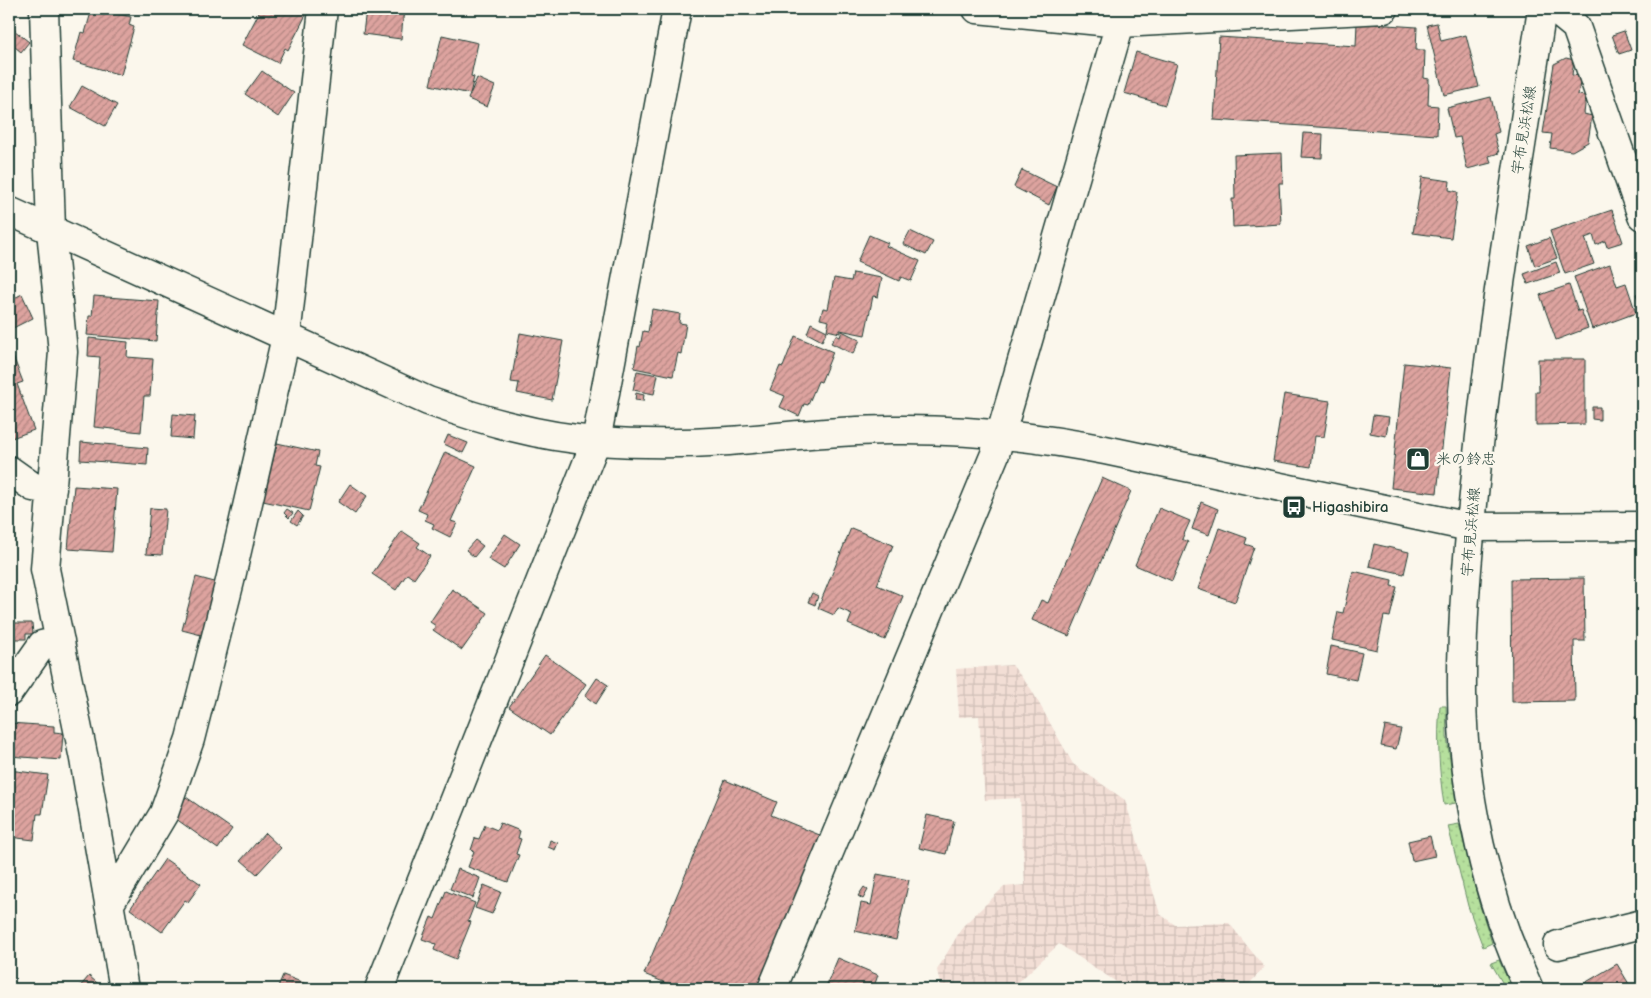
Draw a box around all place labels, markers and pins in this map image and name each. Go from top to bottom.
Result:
shop icon: 米の鈴忠 [1405,446,1431,472]
place label: 米の鈴忠 [1436,450,1496,469]
bus stop icon: Higashibira [1281,494,1307,520]
place label: Higashibira [1312,498,1388,517]

